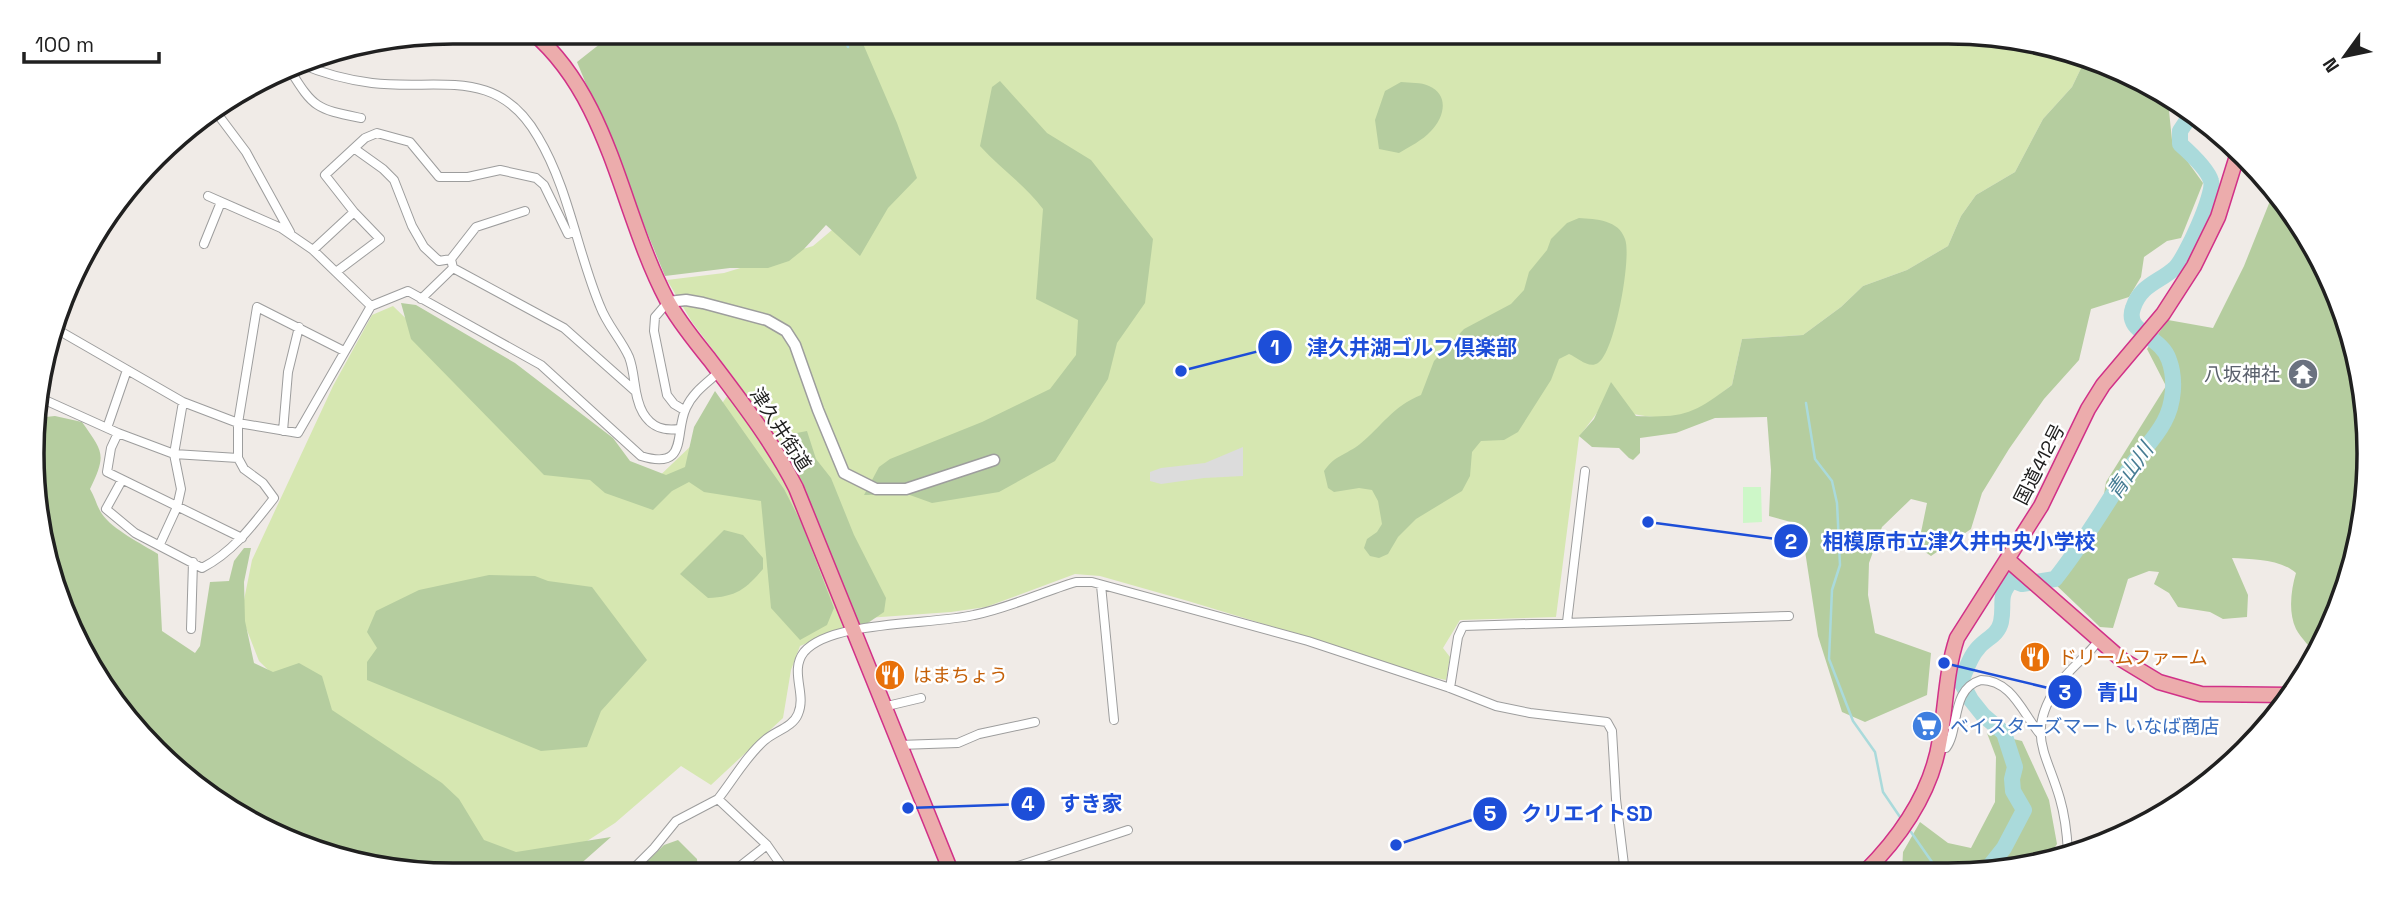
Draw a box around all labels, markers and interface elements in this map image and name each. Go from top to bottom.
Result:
scale bar [24,21,159,65]
north arrow [2310,21,2380,91]
text: 100 m [35,31,94,58]
text: N [2317,53,2345,77]
callout: 津久井湖ゴルフ倶楽部 [1258,326,1531,368]
text: 1 [1270,334,1280,361]
text: 津久井湖ゴルフ倶楽部 [1307,334,1517,361]
temple icon: 八坂神社 [2286,357,2320,391]
place label: 八坂神社 [2204,362,2280,387]
street label: 津久井街道 [744,383,817,476]
street label: 国道412号 [2008,419,2071,509]
water label: 青山川 [2100,436,2160,504]
callout: 相模原市立津久井中央小学校 [1774,520,2110,562]
text: 2 [1785,528,1797,555]
text: 相模原市立津久井中央小学校 [1823,528,2096,555]
restaurant icon: ドリームファーム [2018,640,2052,674]
place label: ドリームファーム [2058,645,2208,670]
restaurant icon: はまちょう [873,658,907,692]
place label: はまちょう [913,663,1008,688]
callout: 青山 [2048,671,2153,713]
text: 3 [2059,679,2071,706]
text: 青山 [2097,679,2139,706]
supermarket icon: ベイスターズマート いなば商店 [1910,709,1944,743]
place label: ベイスターズマート いなば商店 [1950,714,2219,739]
callout: すき家 [1010,783,1136,825]
text: 4 [1021,790,1035,817]
text: すき家 [1060,790,1123,817]
callout: クリエイトSD [1472,793,1667,835]
text: 5 [1484,800,1496,827]
text: クリエイトSD [1521,800,1653,827]

